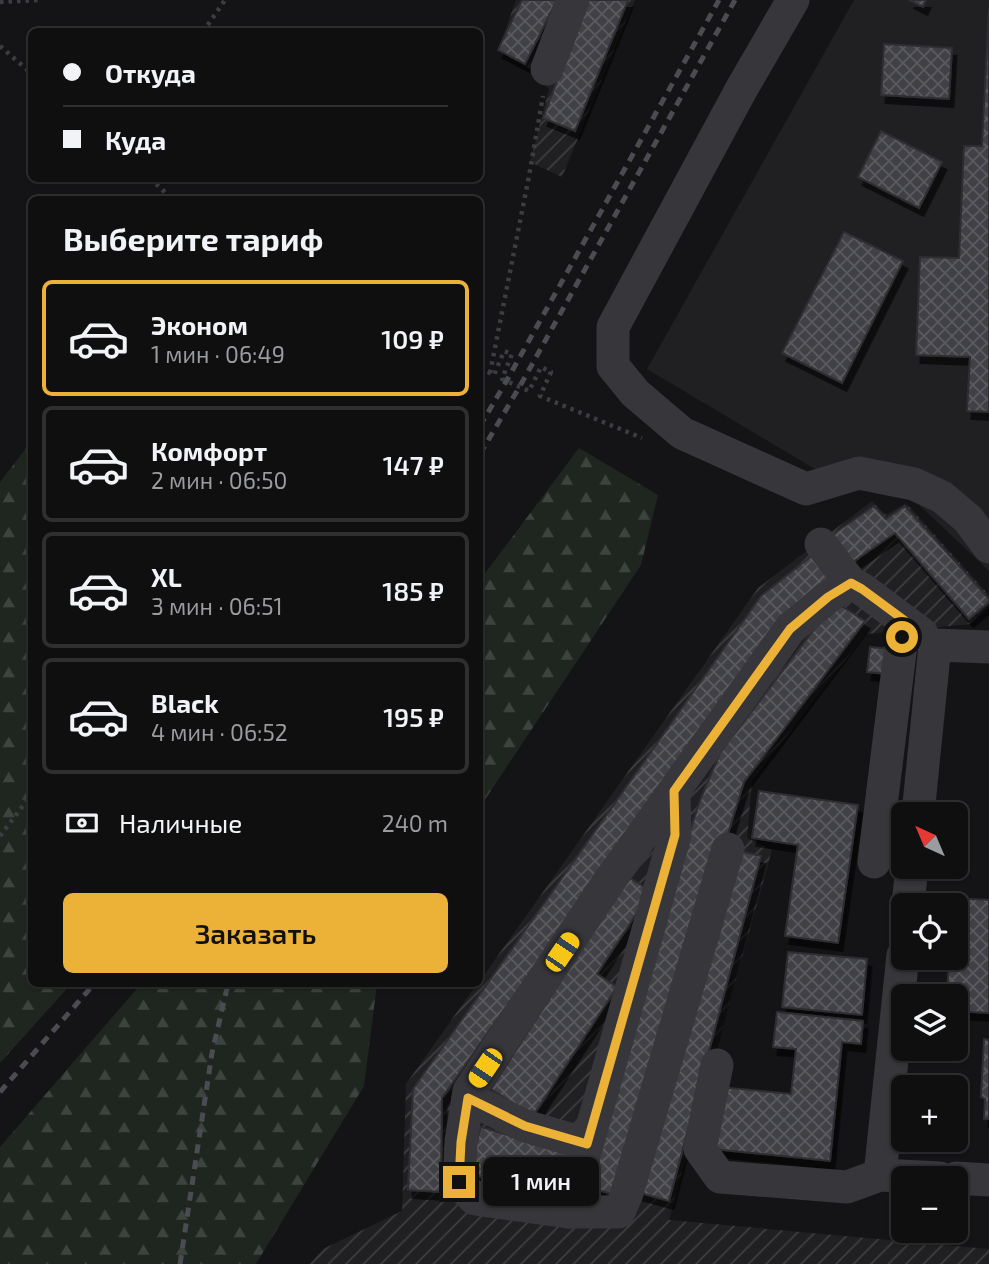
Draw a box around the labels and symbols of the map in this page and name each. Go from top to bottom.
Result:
route start [886,621,918,653]
north arrow [891,802,968,878]
car [542,929,583,975]
car [465,1045,506,1091]
callout: 1 мин [484,1158,599,1206]
route end [443,1166,475,1198]

